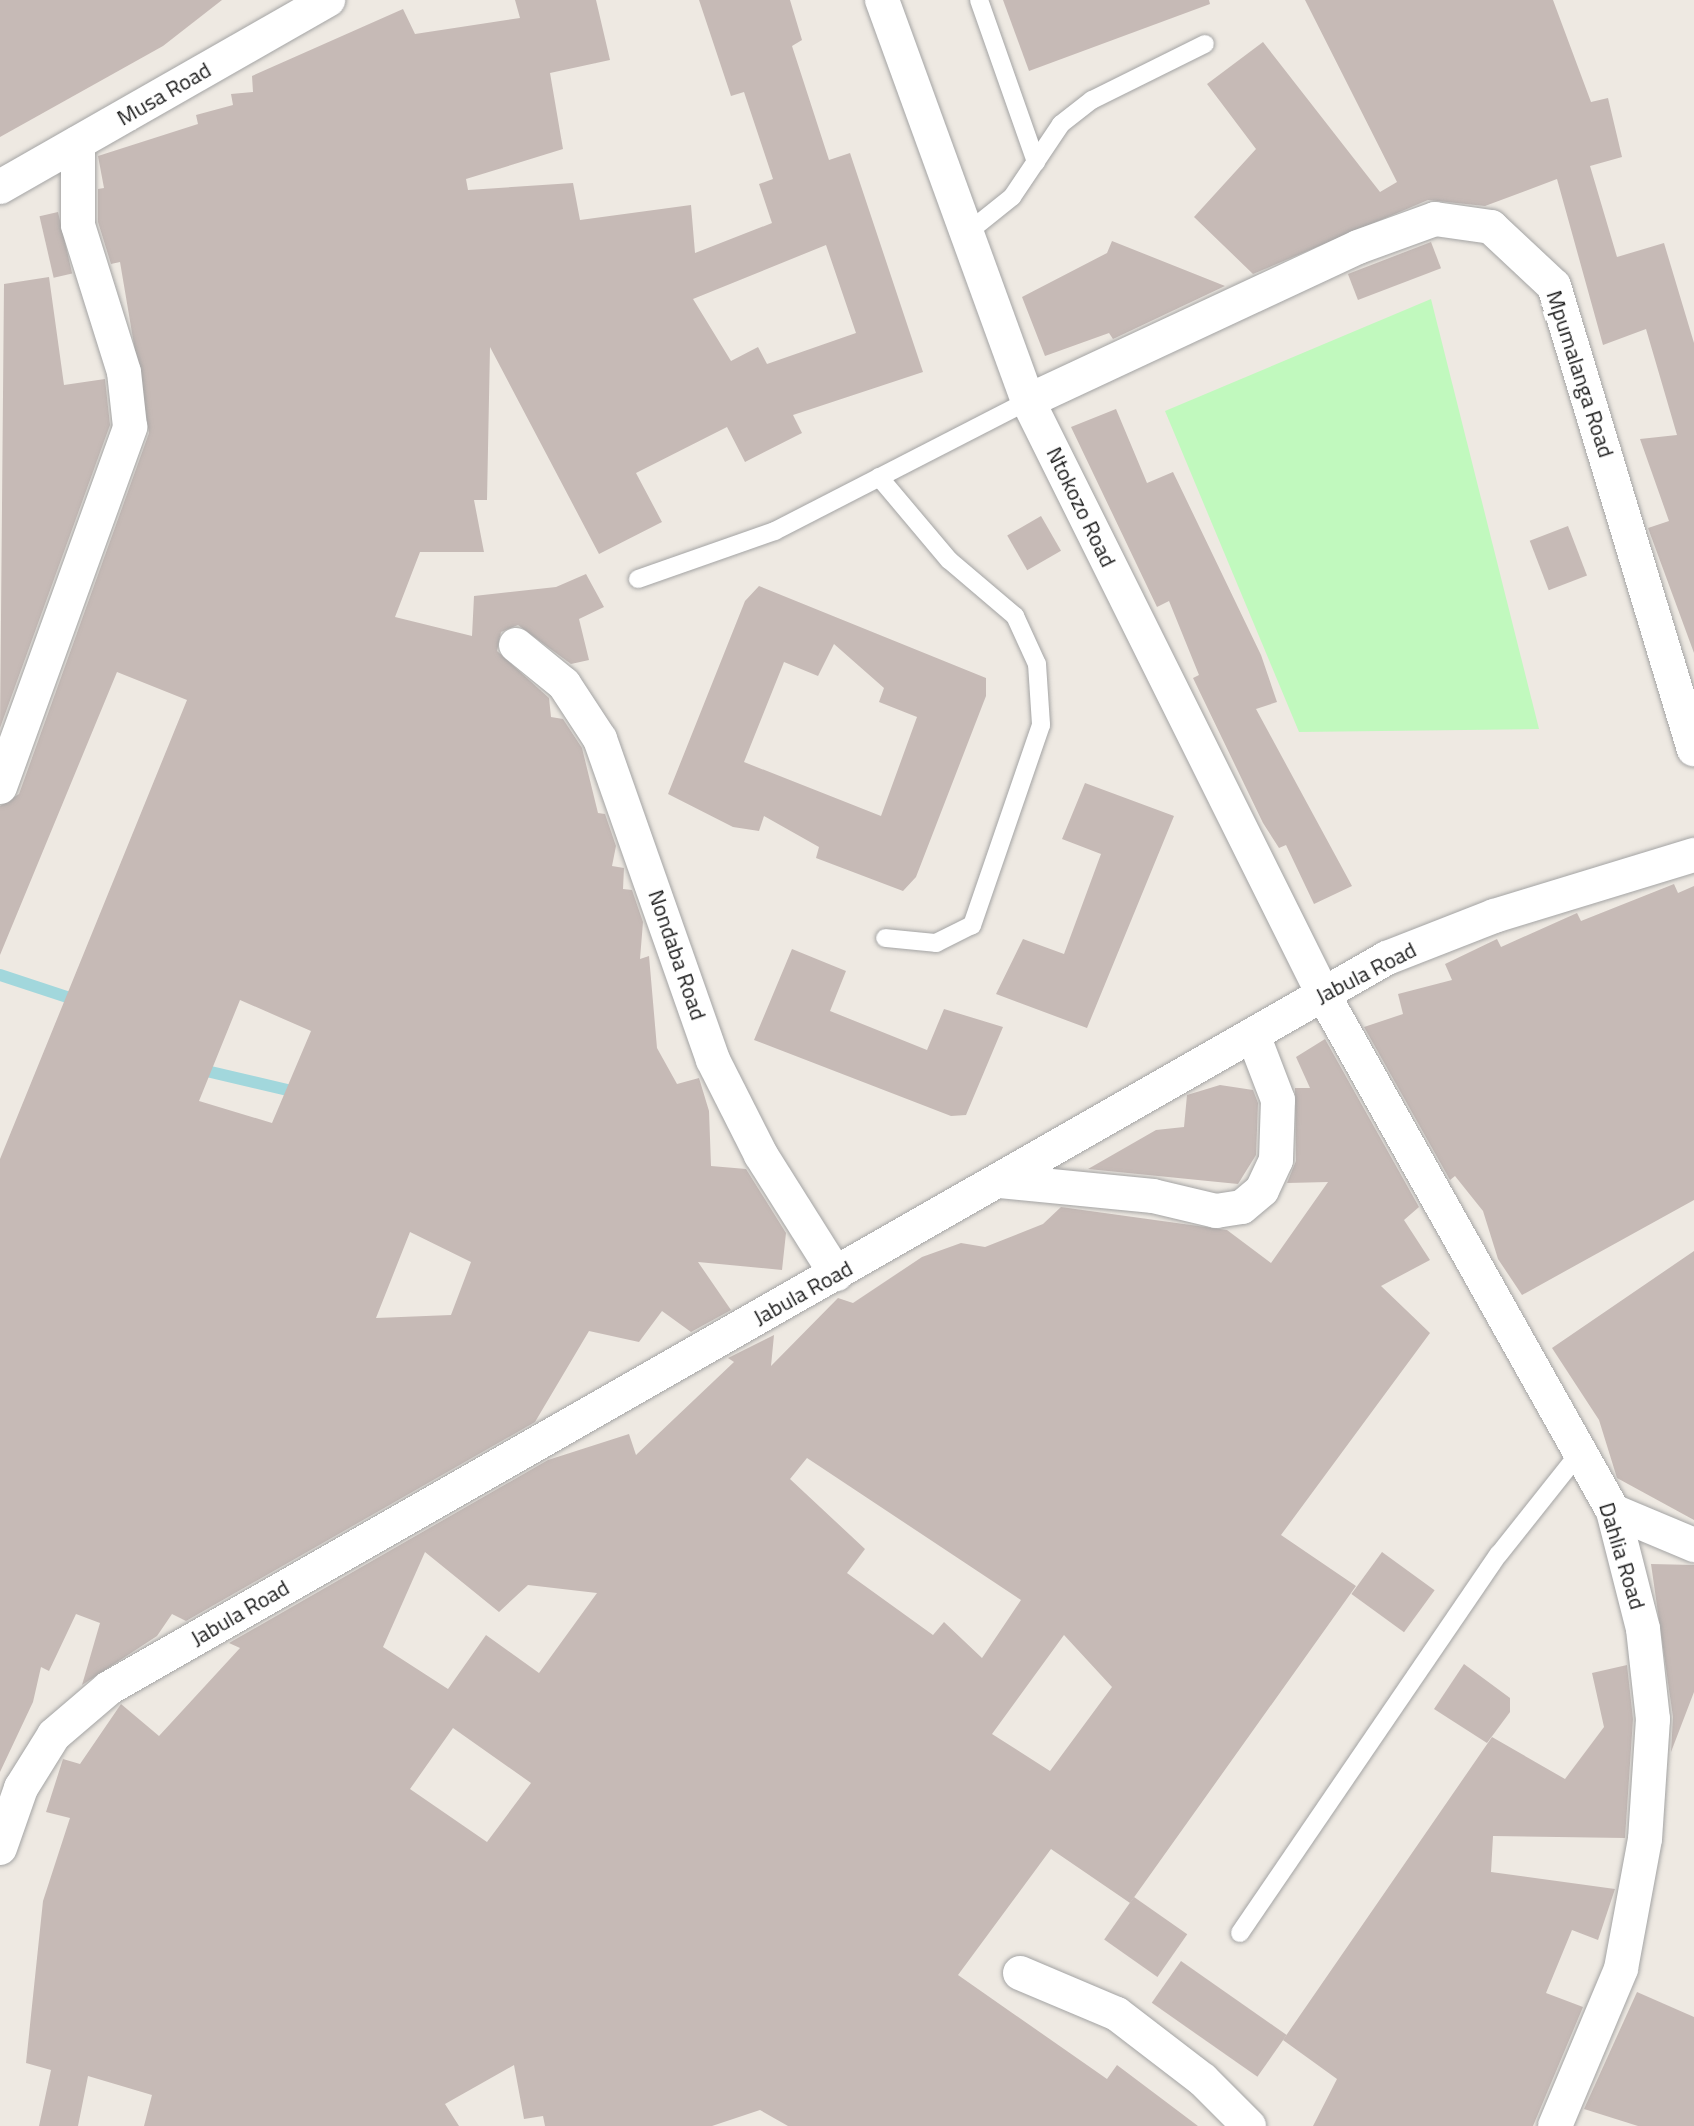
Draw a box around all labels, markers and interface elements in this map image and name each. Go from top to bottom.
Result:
street label: Musa Road [112,57,216,131]
street label: Mpumalanga Road [1541,287,1619,461]
street label: Ntokozo Road [1041,443,1121,571]
street label: Nondaba Road [642,886,712,1024]
street label: Jabula Road [1311,936,1421,1010]
street label: Jabula Road [749,1255,857,1331]
street label: Dahlia Road [1593,1499,1651,1613]
street label: Jabula Road [186,1574,294,1652]

